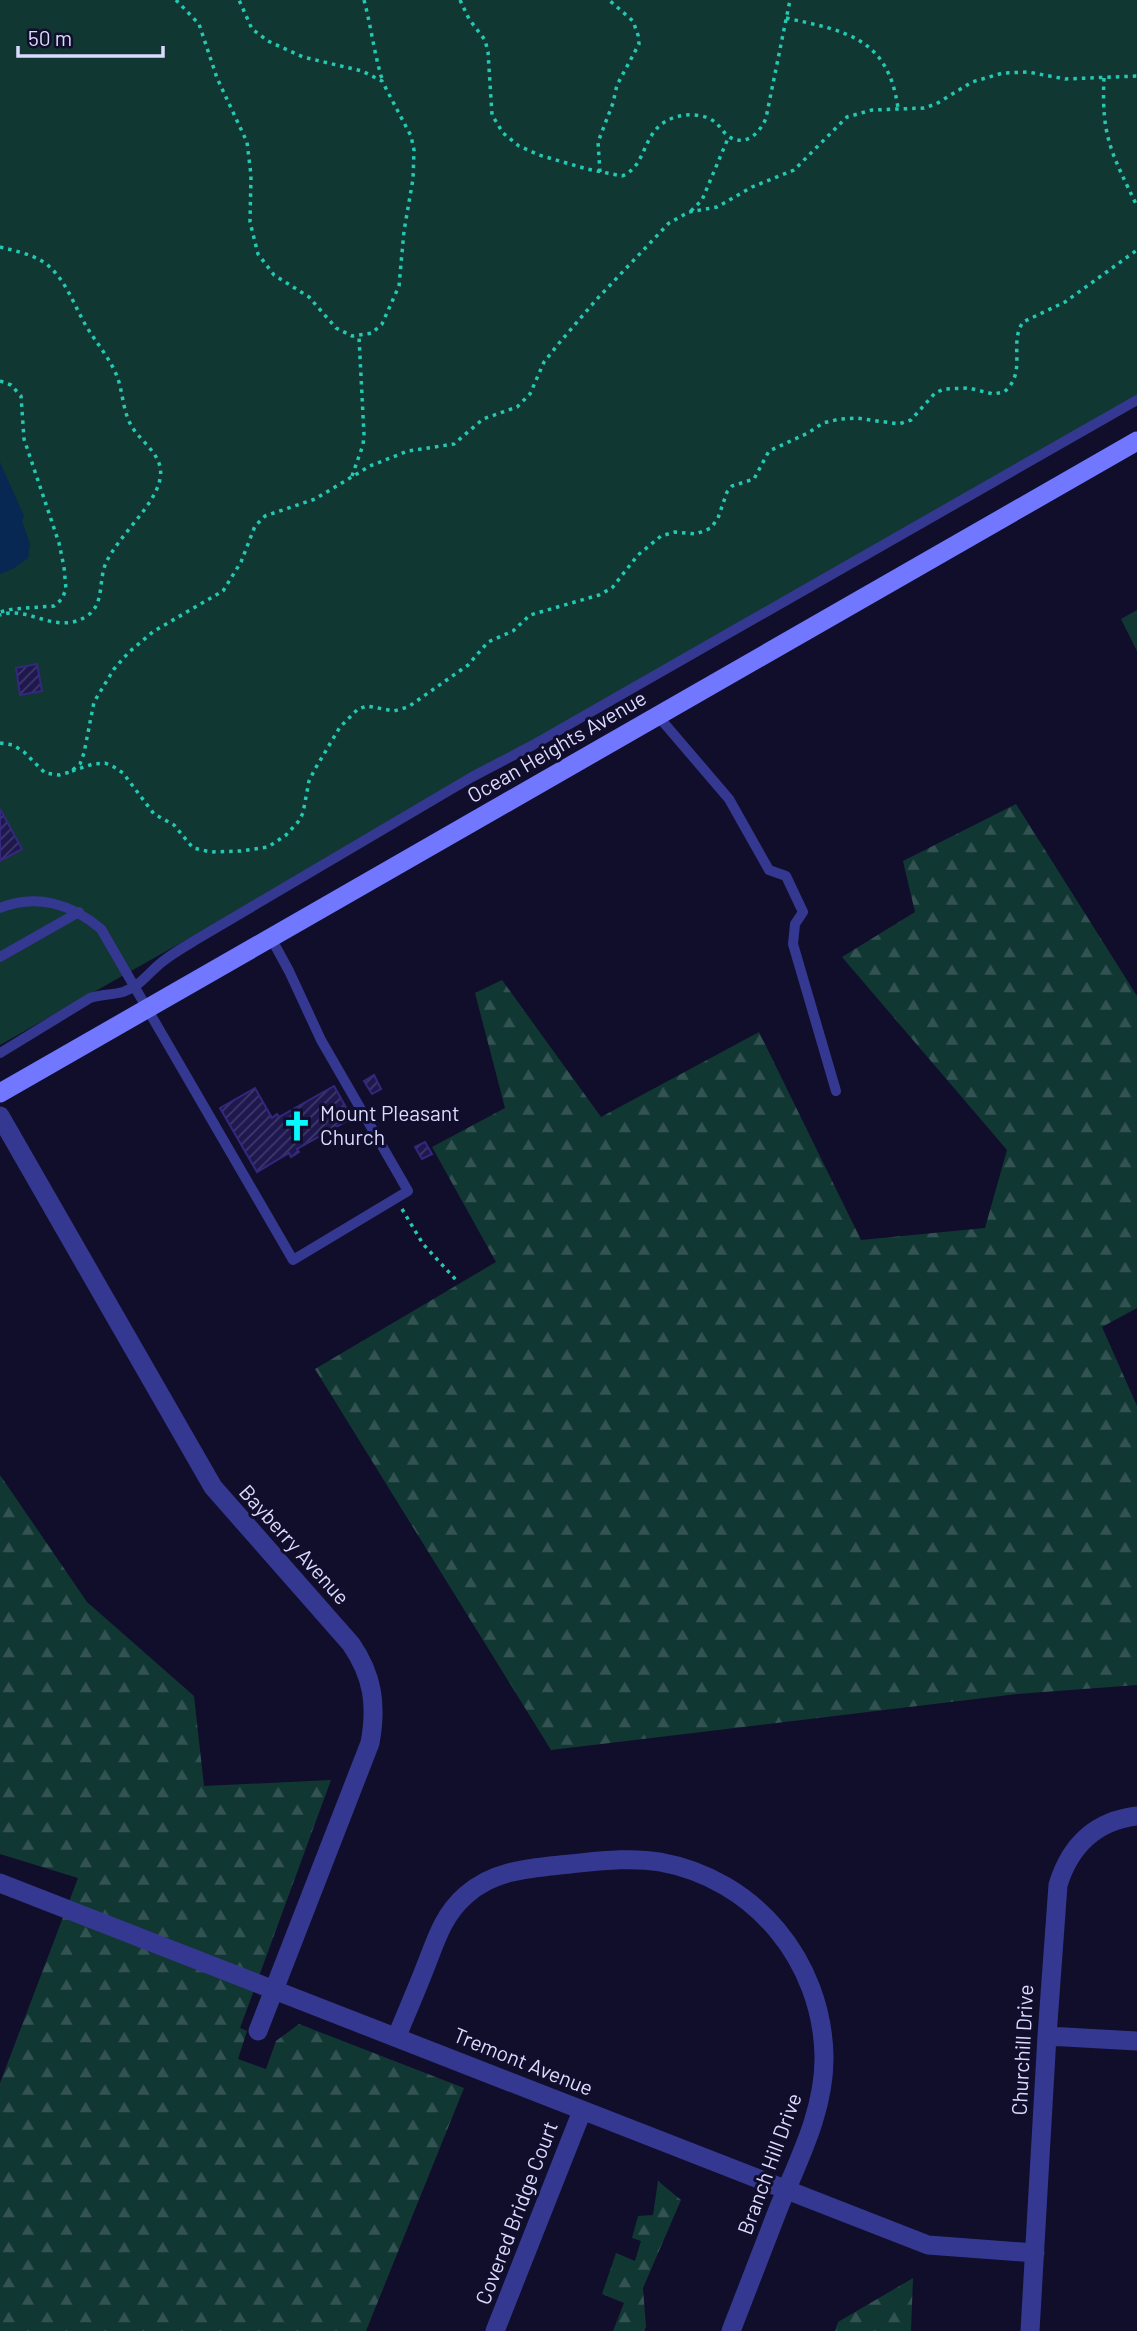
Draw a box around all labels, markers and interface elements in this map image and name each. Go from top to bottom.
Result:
scale bar [18,14,163,58]
text: 50 m [28,25,72,50]
street label: Ocean Heights Avenue [462,684,650,807]
place label: Mount Pleasant Church [320,1100,460,1149]
church icon: Mount Pleasant Church [280,1109,314,1143]
street label: Bayberry Avenue [235,1479,355,1609]
street label: Churchill Drive [1006,1984,1037,2116]
street label: Tremont Avenue [450,2021,597,2100]
street label: Branch Hill Drive [731,2089,806,2238]
street label: Covered Bridge Court [469,2117,562,2308]

